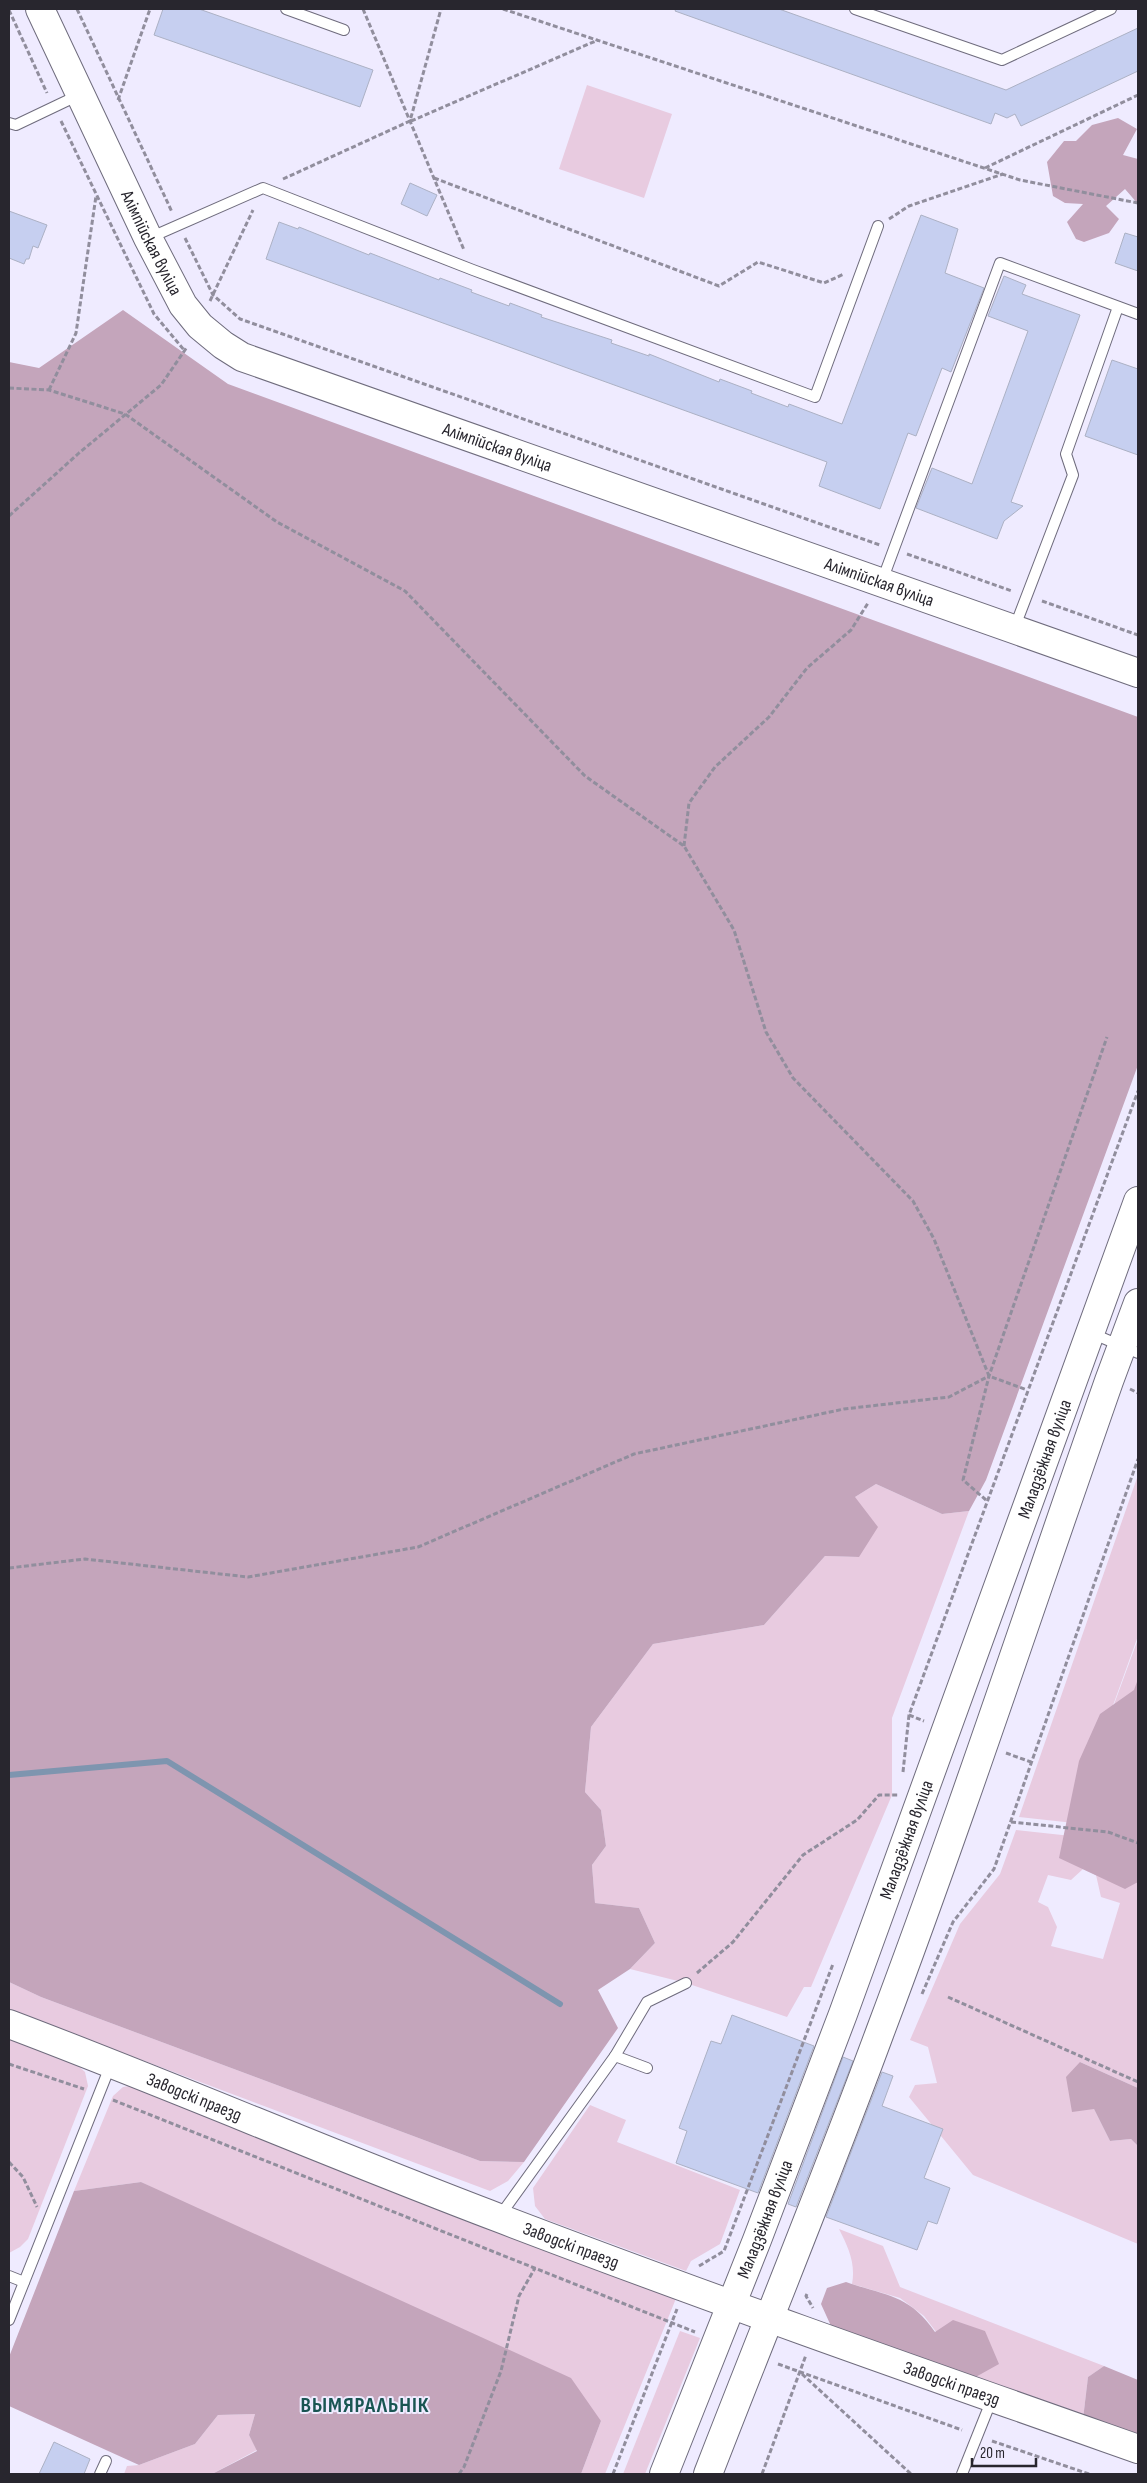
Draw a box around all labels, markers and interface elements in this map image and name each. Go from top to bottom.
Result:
street label: Алімпійская вуліца [116,186,186,299]
street label: Алімпійская вуліца [439,418,555,477]
street label: Алімпійская вуліца [821,553,937,611]
street label: Маладзёжная вуліца [1014,1397,1076,1522]
street label: Маладзёжная вуліца [875,1777,938,1902]
street label: Заводскі праезд [143,2069,245,2126]
street label: Маладзёжная вуліца [733,2157,797,2282]
street label: Заводскі праезд [520,2218,622,2273]
street label: Заводскі праезд [901,2357,1003,2411]
district label: ВЫМЯРАЛЬНІК [300,2392,430,2419]
scale bar [972,2436,1036,2468]
text: 20 m [980,2444,1005,2463]

